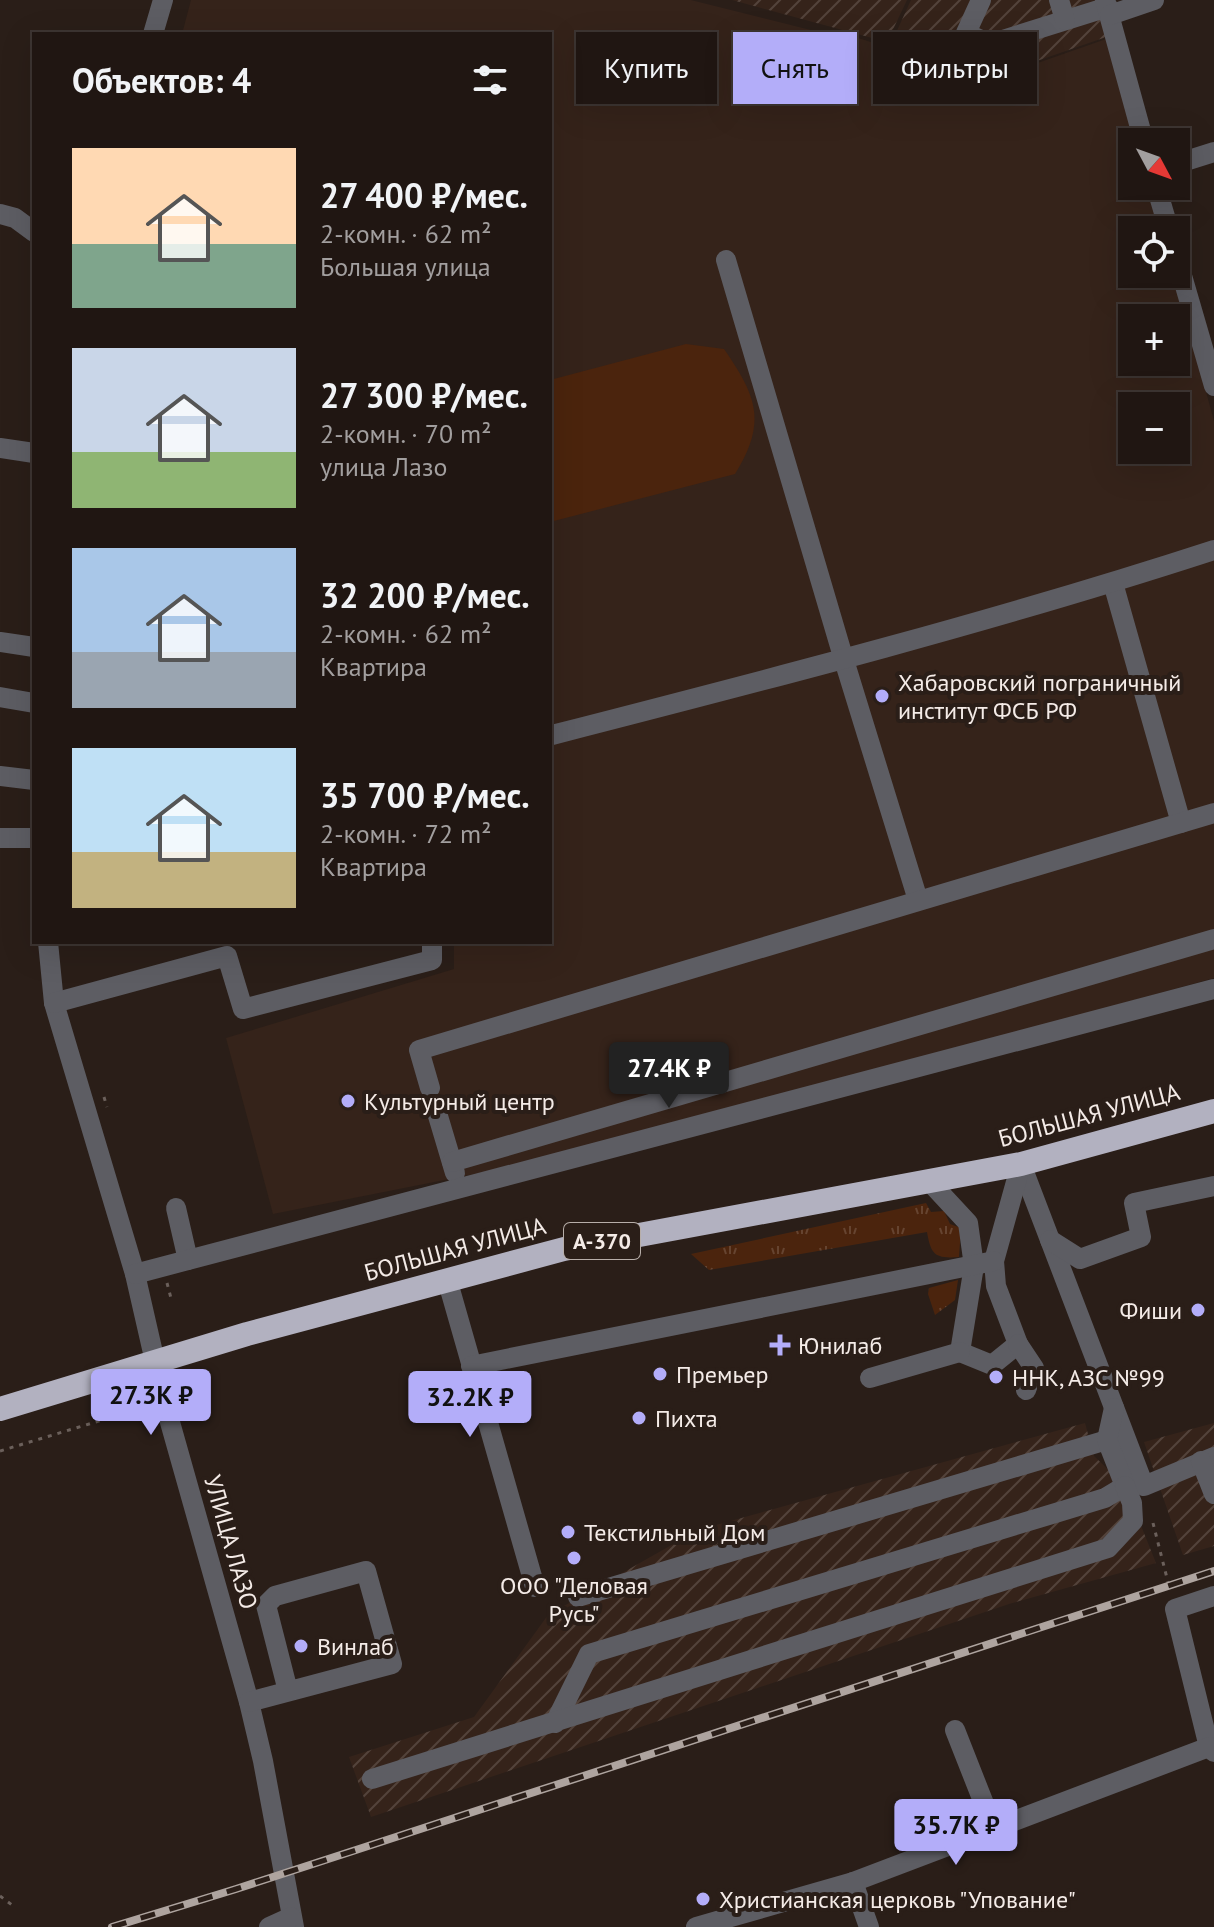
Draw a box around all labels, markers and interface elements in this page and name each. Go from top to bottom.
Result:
chip: Купить [576,32,717,104]
chip: Снять [733,32,857,104]
chip: Фильтры [873,32,1037,104]
text: Объектов: 4 [72,58,251,102]
icon: filters [468,58,512,102]
north arrow [1118,128,1190,200]
map controls [1118,128,1190,464]
text: 27 400 ₽/мес. [320,173,528,217]
icon: home [136,180,232,276]
button: locate [1118,216,1190,288]
text: 2-комн. · 62 m² [320,217,491,250]
text: Большая улица [320,250,491,283]
button: + [1118,304,1190,376]
text: 27 300 ₽/мес. [320,373,528,417]
icon: home [136,380,232,476]
button: − [1118,392,1190,464]
text: 2-комн. · 70 m² [320,417,491,450]
text: улица Лазо [320,450,447,483]
text: 32 200 ₽/мес. [320,573,530,617]
icon: home [136,580,232,676]
text: 2-комн. · 62 m² [320,617,491,650]
text: Квартира [320,650,427,683]
place label: Хабаровский пограничный институт ФСБ РФ [898,667,1181,726]
marker: Хабаровский пограничный институт ФСБ РФ [873,687,891,705]
text: 35 700 ₽/мес. [320,773,530,817]
icon: home [136,780,232,876]
text: 2-комн. · 72 m² [320,817,491,850]
text: Квартира [320,850,427,883]
pin: 27.4K ₽ [595,1042,743,1110]
text: 27.4K ₽ [627,1051,711,1084]
street label: БОЛЬШАЯ УЛИЦА [995,1076,1183,1154]
place label: Культурный центр [364,1086,555,1117]
marker: Культурный центр [339,1092,357,1110]
street label: БОЛЬШАЯ УЛИЦА [361,1210,549,1288]
road number: А-370 [564,1223,640,1259]
place label: Фиши [1119,1295,1182,1326]
marker: Фиши [1189,1301,1207,1319]
place label: Юнилаб [798,1330,882,1361]
marker: Юнилаб [769,1334,791,1356]
place label: Премьер [676,1359,769,1390]
place label: ННК, АЗС №99 [1012,1362,1165,1393]
marker: Премьер [651,1365,669,1383]
marker: ННК, АЗС №99 [987,1368,1005,1386]
pin: 27.3K ₽ [77,1369,225,1437]
pin: 32.2K ₽ [396,1371,544,1439]
text: 27.3K ₽ [109,1378,193,1411]
text: 32.2K ₽ [426,1380,514,1413]
place label: Пихта [655,1403,718,1434]
marker: Пихта [630,1409,648,1427]
street label: УЛИЦА ЛАЗО [197,1471,265,1613]
place label: Текстильный Дом [584,1517,765,1548]
marker: Текстильный Дом [559,1523,577,1541]
marker: ООО "Деловая Русь" [565,1549,583,1567]
place label: ООО "Деловая Русь" [500,1570,648,1629]
place label: Винлаб [317,1631,394,1662]
marker: Винлаб [292,1637,310,1655]
pin: 35.7K ₽ [882,1799,1030,1867]
text: 35.7K ₽ [912,1808,1000,1841]
place label: Христианская церковь "Упование" [719,1884,1076,1915]
marker: Христианская церковь "Упование" [694,1890,712,1908]

